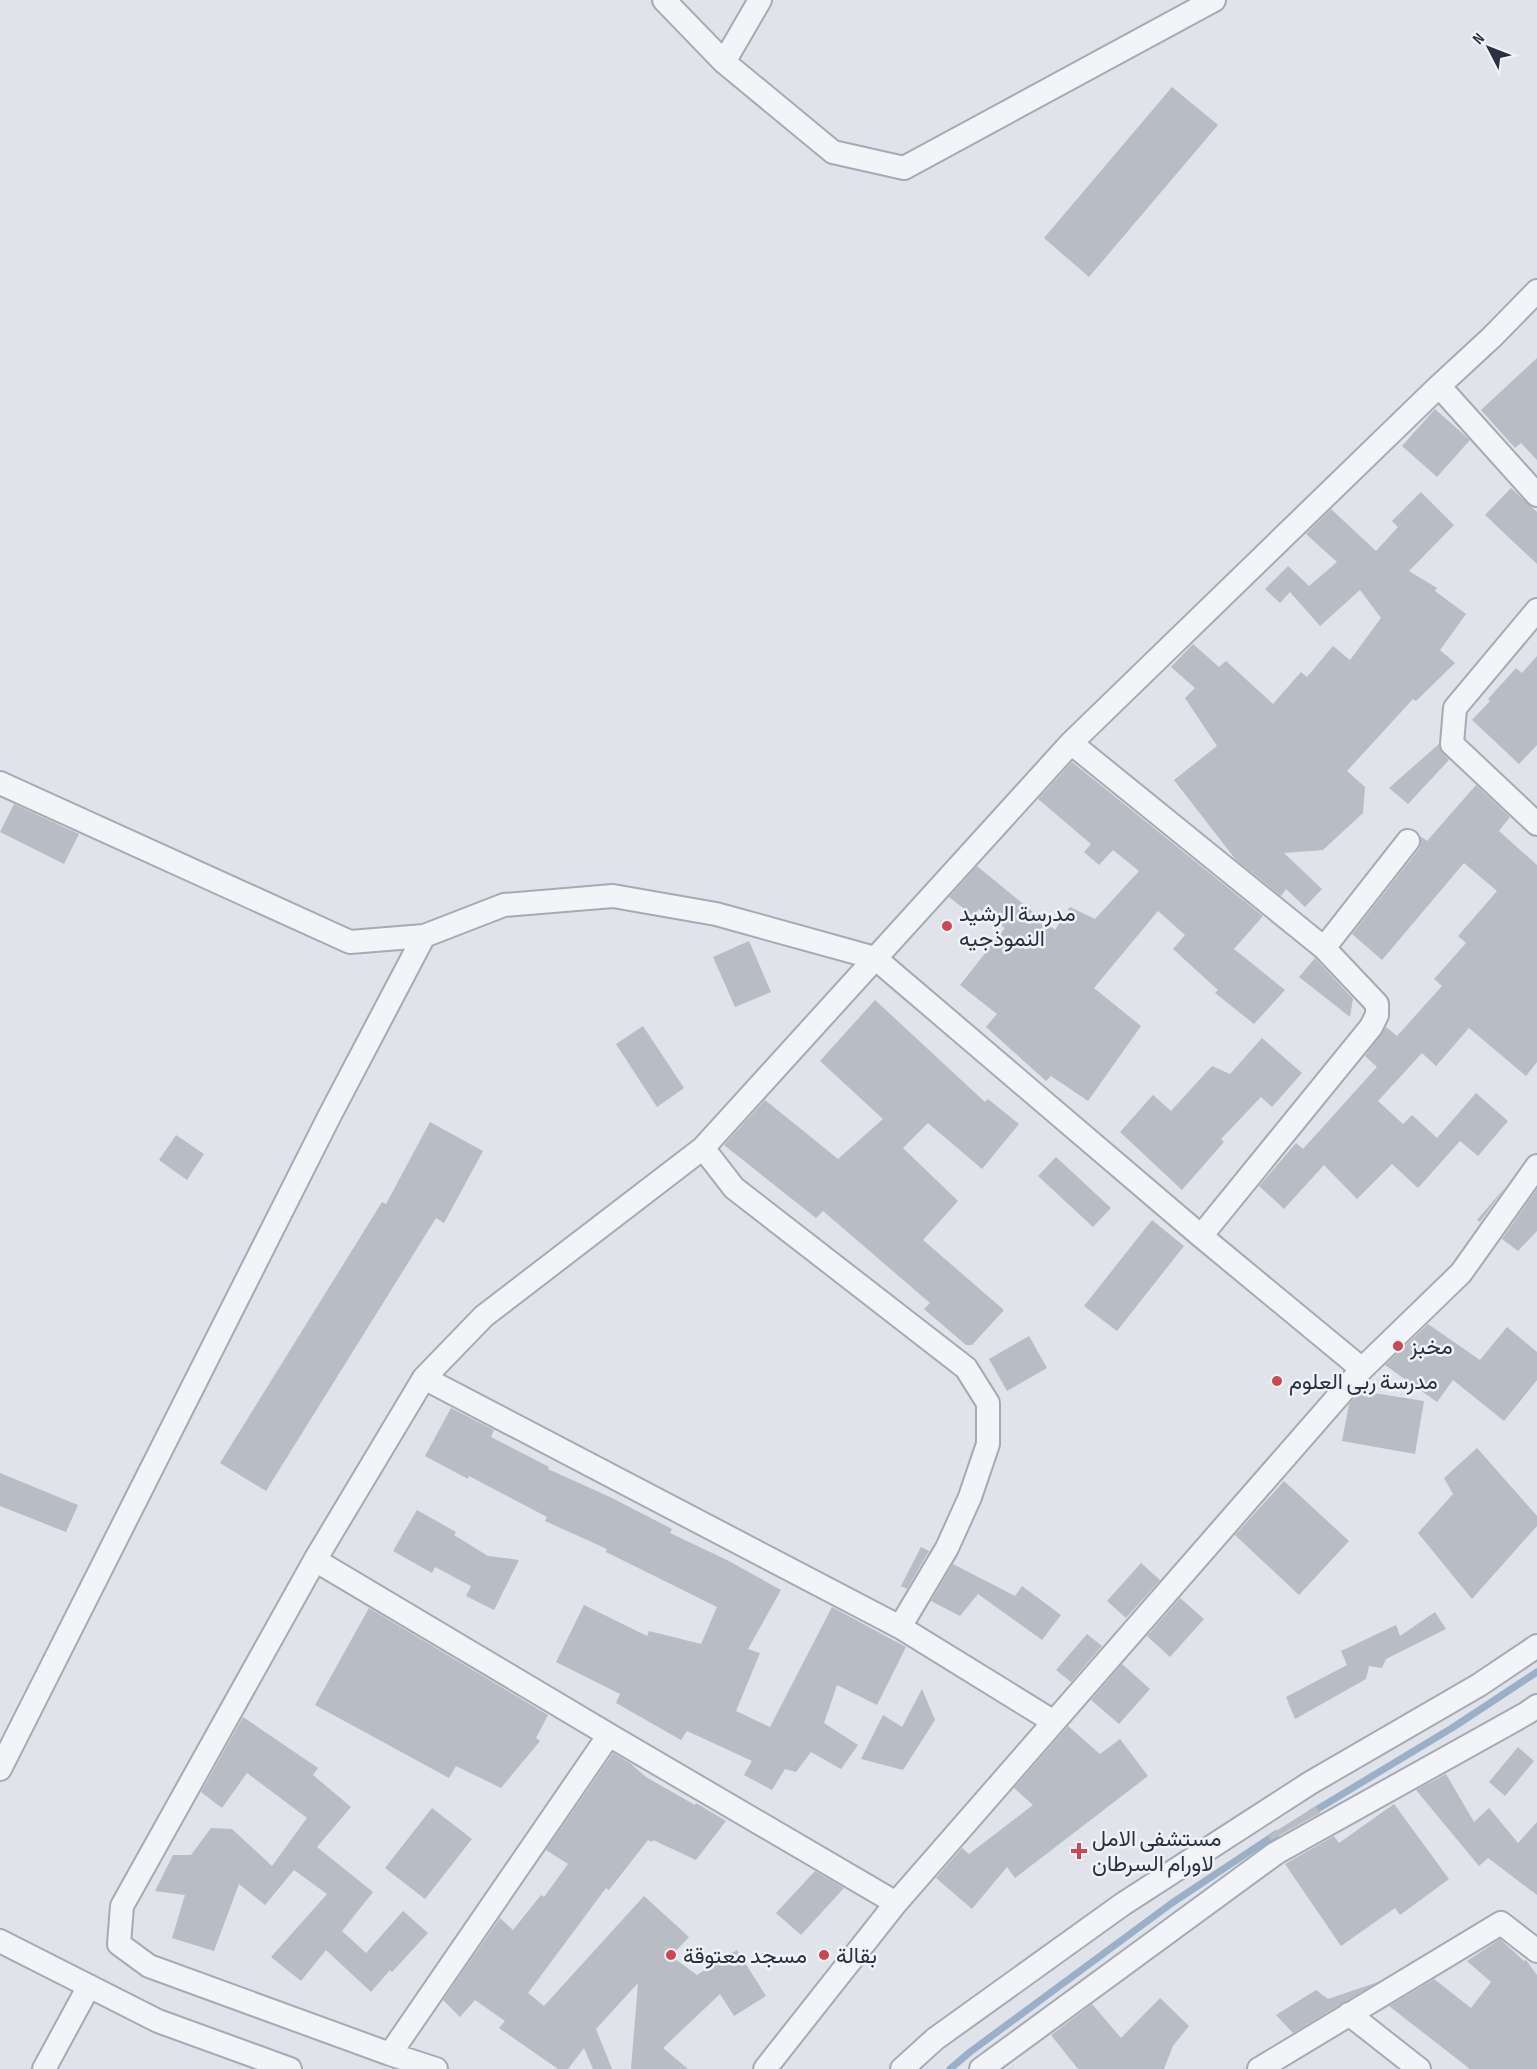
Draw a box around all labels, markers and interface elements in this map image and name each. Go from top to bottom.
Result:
north arrow [1459,18,1519,78]
text: N [1469,29,1489,48]
place label: مدرسة الرشيد النموذجيه [959,901,1076,953]
marker: مدرسة الرشيد النموذجيه [940,919,954,933]
place label: مخبز [1409,1334,1453,1361]
marker: مخبز [1391,1339,1405,1353]
place label: مدرسة ربى العلوم [1289,1369,1438,1396]
marker: مدرسة ربى العلوم [1270,1374,1284,1388]
place label: مستشفى الامل لاورام السرطان [1092,1826,1222,1878]
marker: مستشفى الامل لاورام السرطان [1070,1842,1088,1860]
place label: مسجد معتوقة [683,1943,807,1970]
place label: بقالة [836,1943,877,1970]
marker: مسجد معتوقة [664,1948,678,1962]
marker: بقالة [817,1948,831,1962]

